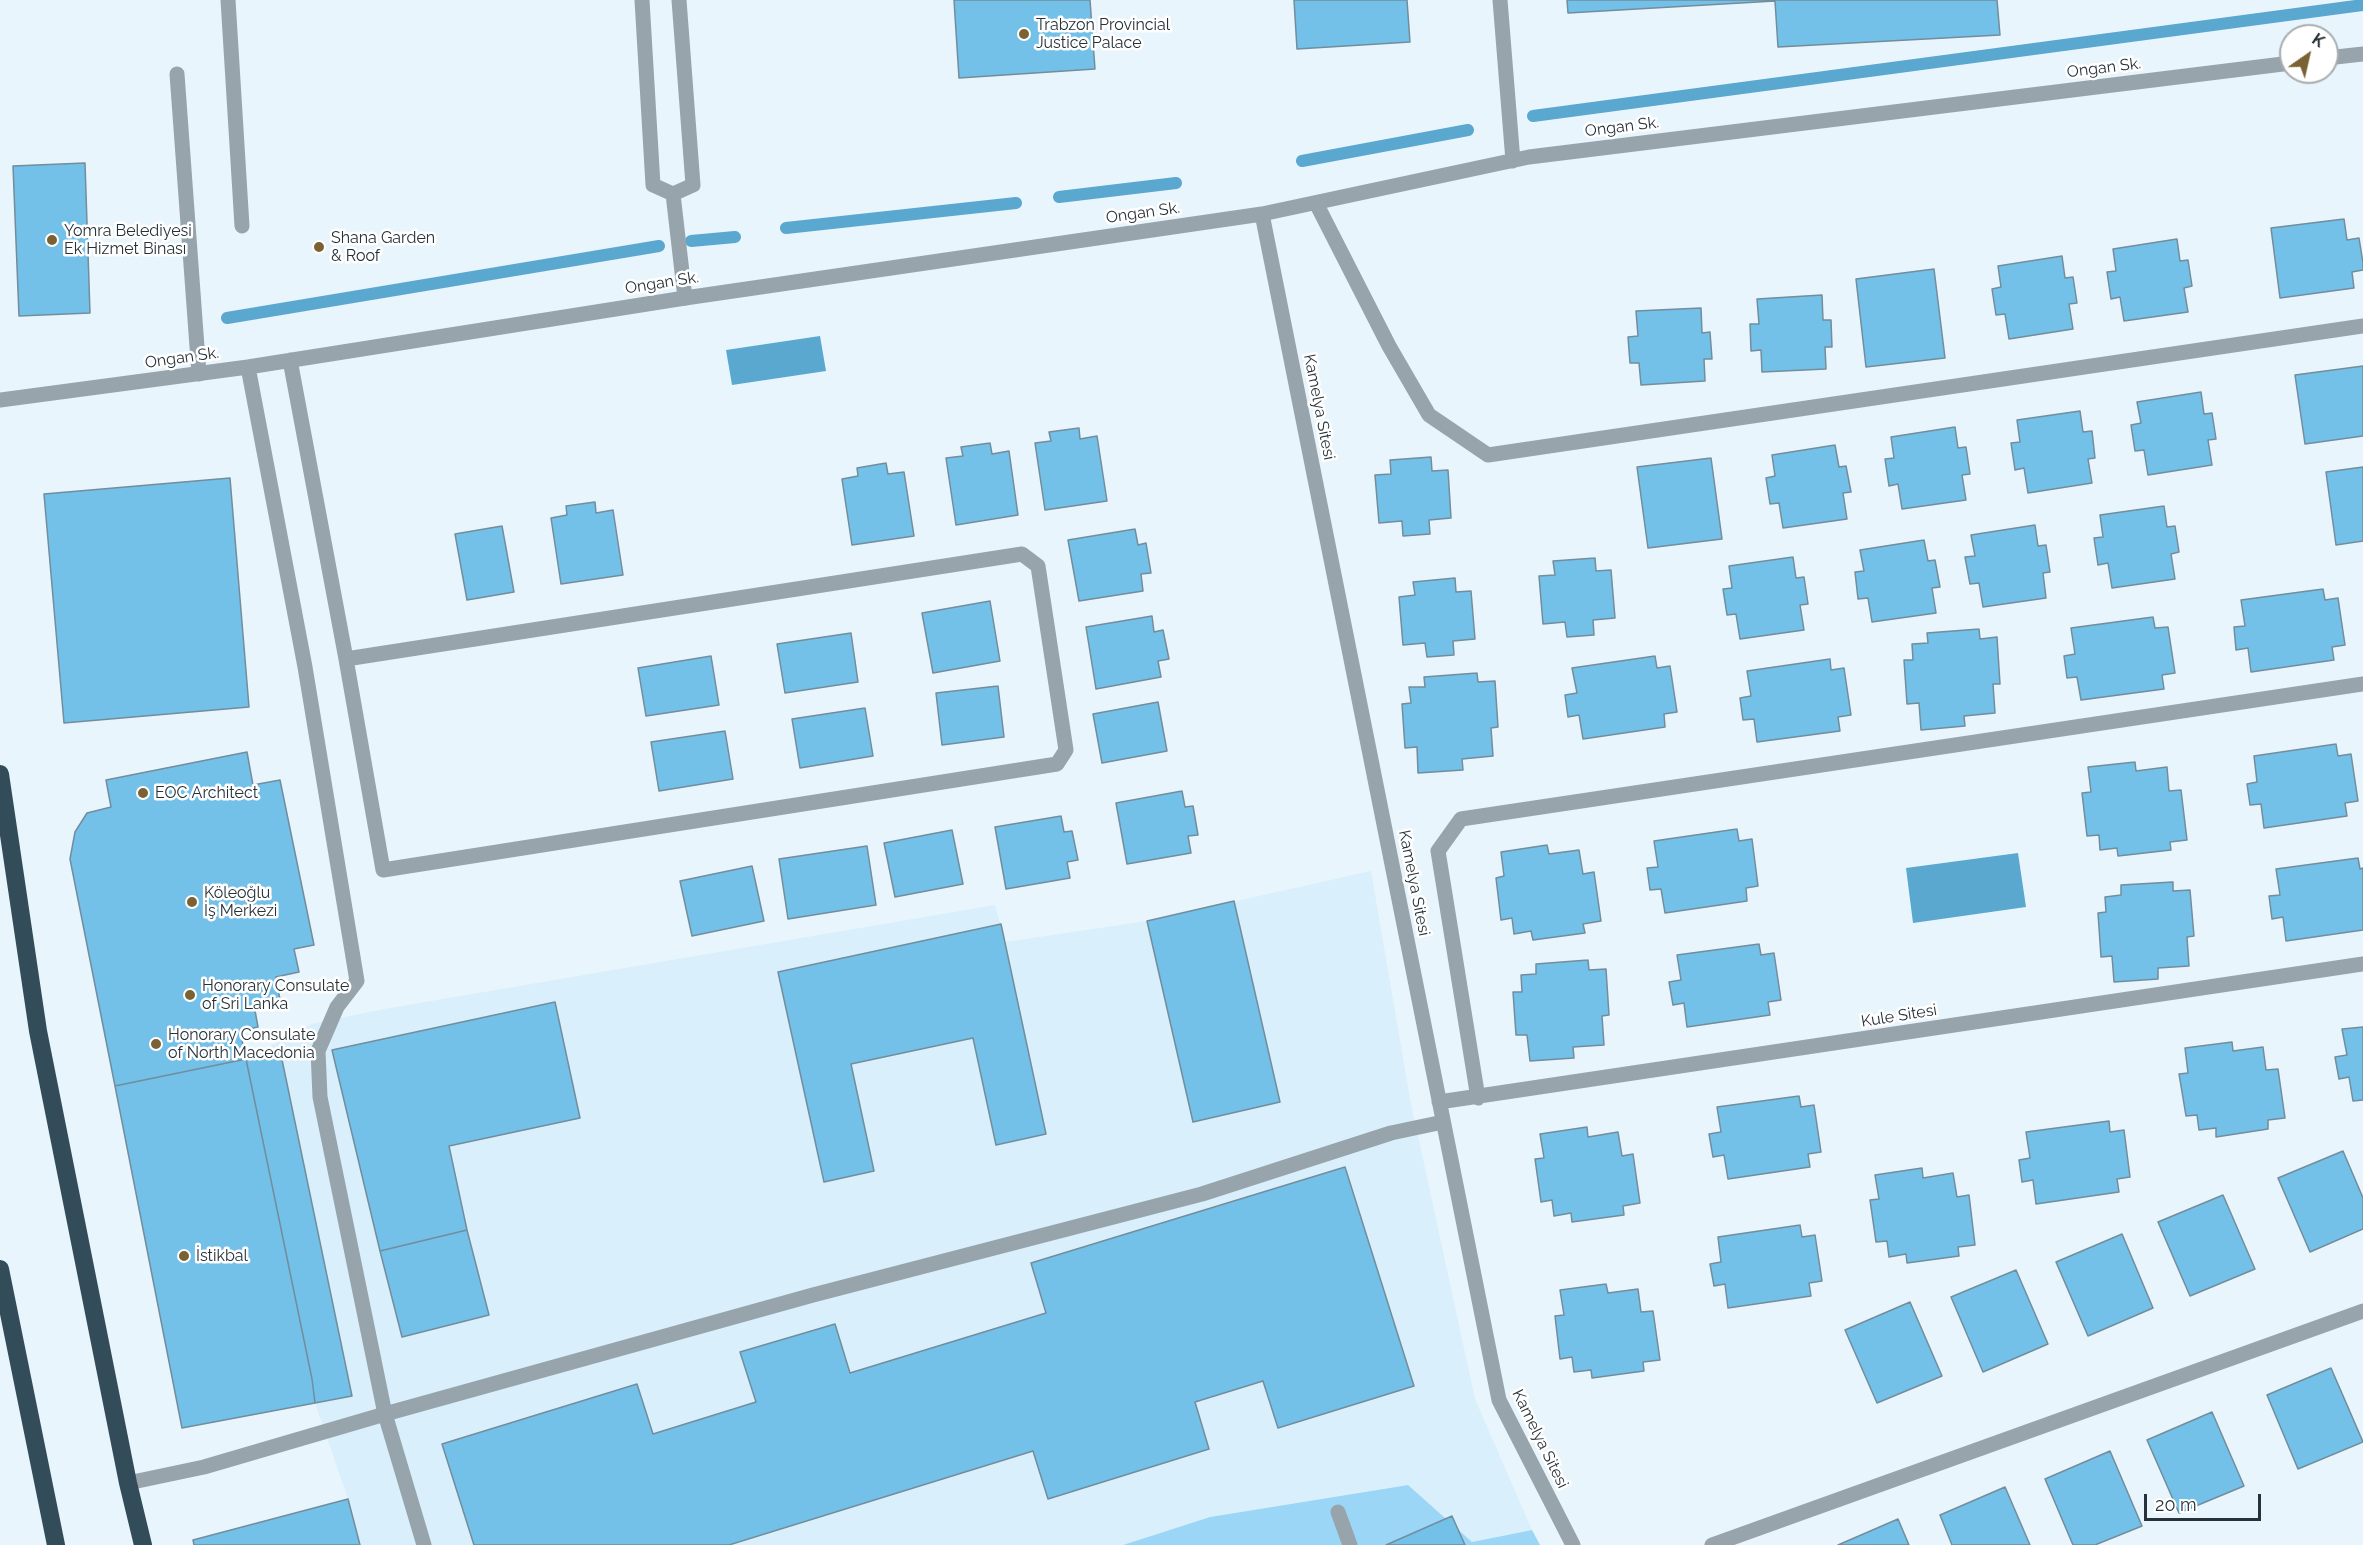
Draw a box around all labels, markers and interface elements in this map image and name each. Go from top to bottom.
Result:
place label: Trabzon Provincial Justice Palace [1036,15,1170,53]
north arrow [2279,24,2339,84]
marker: Trabzon Provincial Justice Palace [1017,27,1031,41]
text: K [2308,29,2328,51]
street label: Ongan Sk. [2066,54,2142,82]
street label: Ongan Sk. [1584,113,1660,141]
street label: Ongan Sk. [1105,198,1181,228]
place label: Yomra Belediyesi Ek Hizmet Binası [64,221,192,259]
place label: Shana Garden & Roof [331,228,435,266]
marker: Yomra Belediyesi Ek Hizmet Binası [45,233,59,247]
marker: Shana Garden & Roof [312,240,326,254]
street label: Ongan Sk. [624,268,700,298]
street label: Ongan Sk. [144,343,220,373]
street label: Kamelya Sitesi [1299,352,1339,462]
place label: EOC Architect [155,783,258,803]
marker: EOC Architect [136,786,150,800]
street label: Kamelya Sitesi [1394,828,1434,938]
place label: Köleoğlu İş Merkezi [204,883,277,921]
marker: Köleoğlu İş Merkezi [185,895,199,909]
place label: Honorary Consulate of Sri Lanka [202,976,349,1014]
marker: Honorary Consulate of Sri Lanka [183,988,197,1002]
street label: Kule Sitesi [1860,1001,1938,1031]
place label: Honorary Consulate of North Macedonia [168,1025,315,1063]
marker: Honorary Consulate of North Macedonia [149,1037,163,1051]
place label: İstikbal [196,1246,248,1266]
marker: İstikbal [177,1249,191,1263]
street label: Kamelya Sitesi [1508,1386,1572,1492]
scale bar [2147,1482,2264,1520]
text: 20 m [2155,1494,2197,1515]

